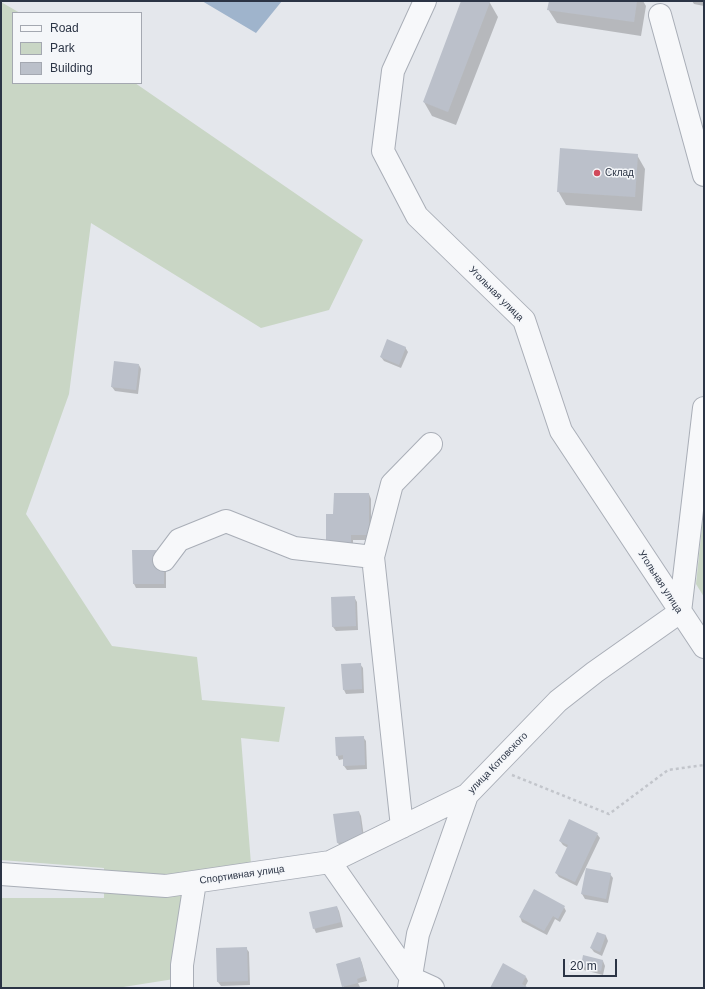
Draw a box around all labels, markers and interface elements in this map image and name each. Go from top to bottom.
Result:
legend [12,12,142,84]
text: Road [50,21,79,35]
text: Park [50,41,75,55]
text: Building [50,61,93,75]
place label: Склад [605,167,634,179]
marker: Склад [592,168,602,178]
street label: Угольная улица [466,264,526,324]
street label: Угольная улица [635,548,685,616]
street label: улица Котовского [466,730,530,796]
street label: Спортивная улица [199,863,285,887]
scale bar [565,951,619,977]
text: 20 m [570,959,597,973]

